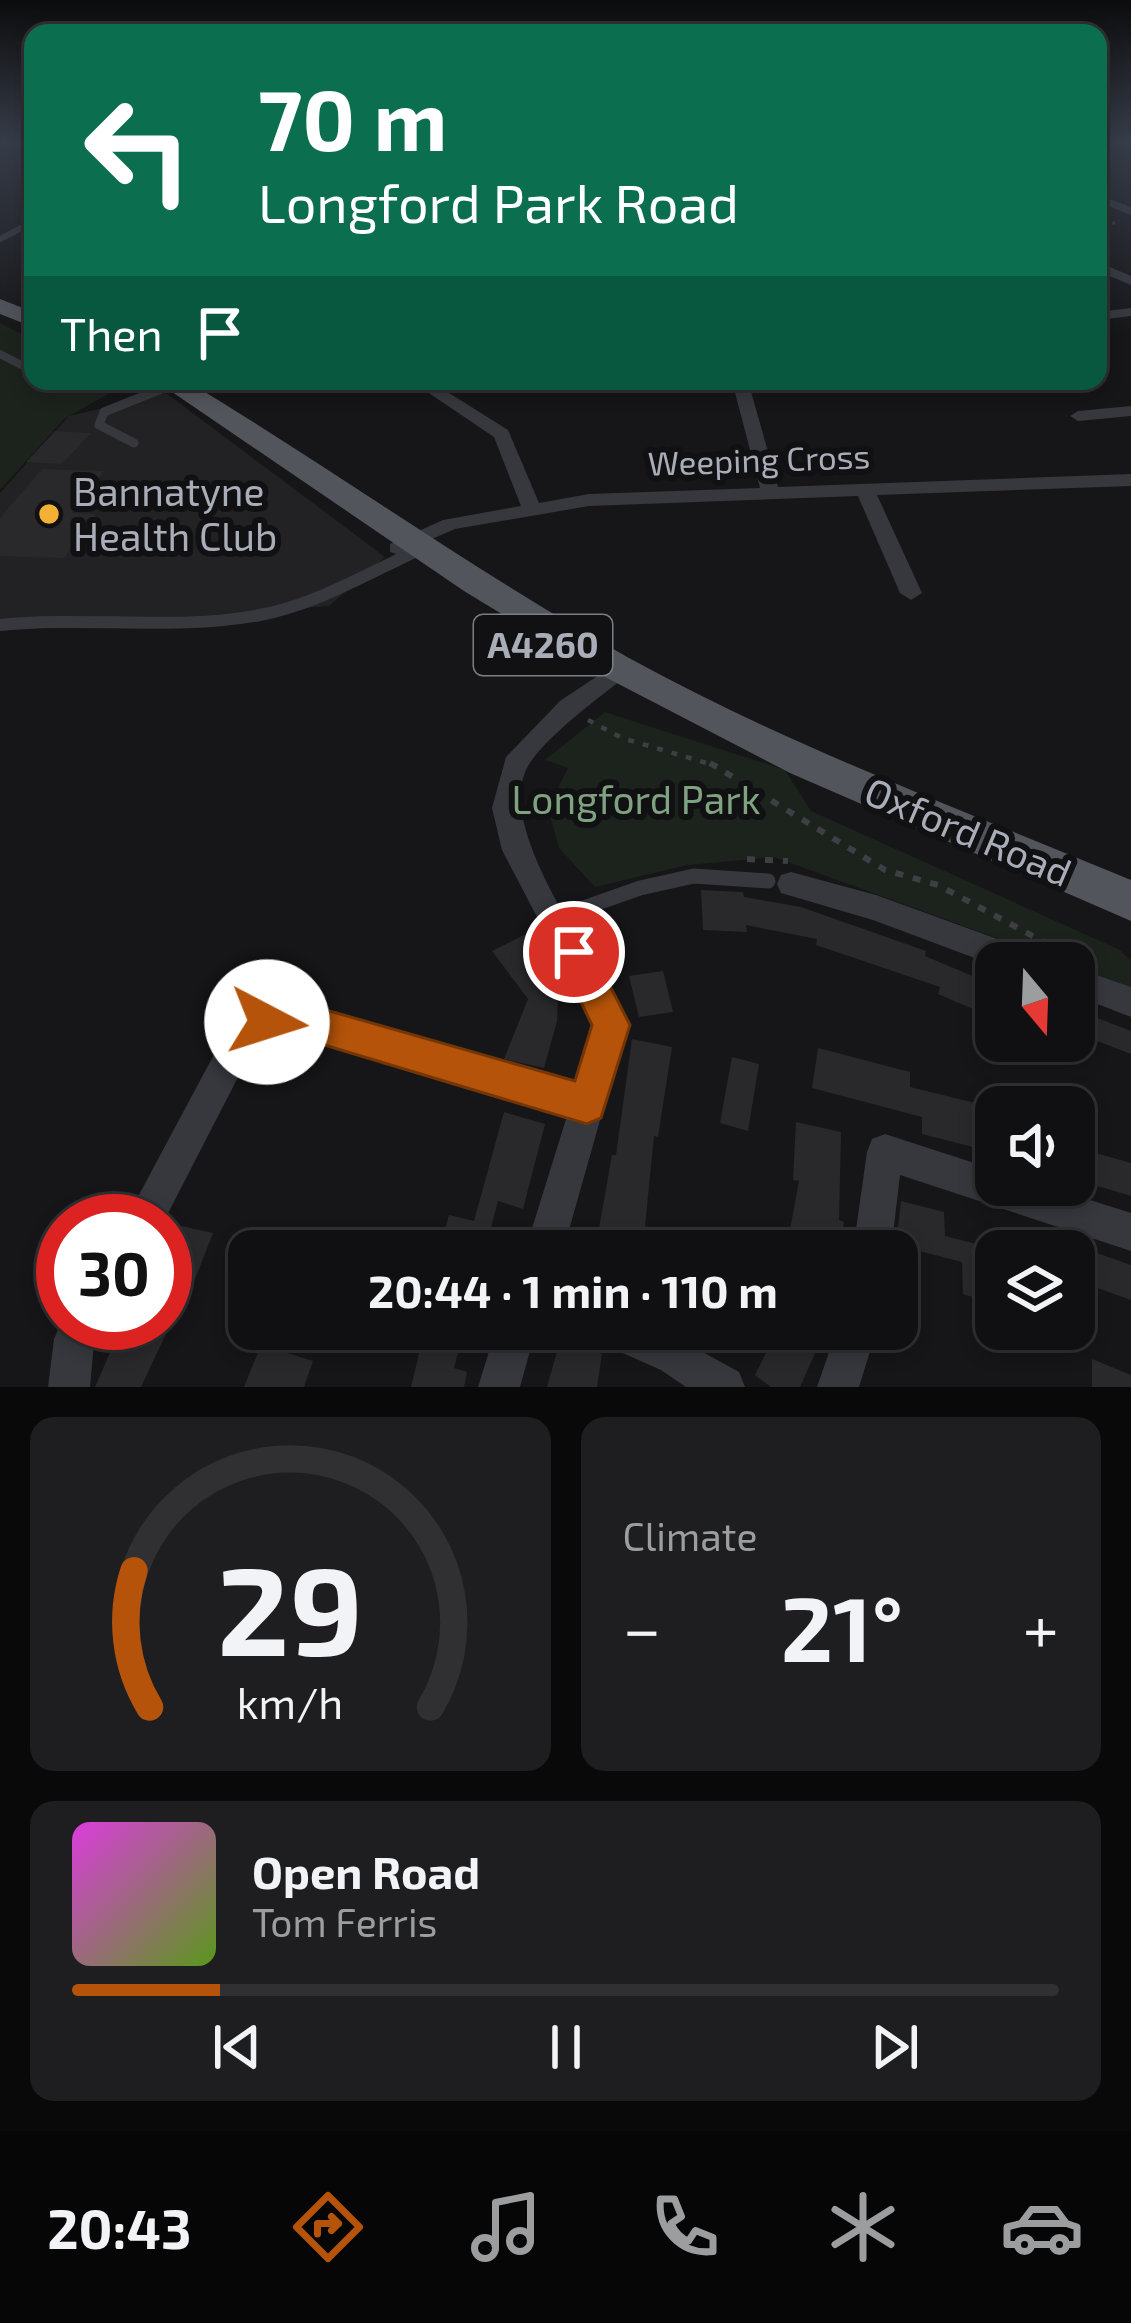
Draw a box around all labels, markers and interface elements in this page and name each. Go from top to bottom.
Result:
text: 70 m [258,67,448,168]
icon: left [60,72,216,228]
text: Longford Park Road [258,169,739,234]
icon: arrive [187,300,253,366]
text: Then [60,306,163,360]
street label: Weeping Cross [647,435,871,483]
place label: Bannatyne Health Club [73,467,277,559]
marker: Bannatyne Health Club [36,501,62,527]
road number: A4260 [474,615,612,675]
street label: Oxford Road [858,766,1079,895]
park label: Longford Park [511,775,761,822]
pin [523,901,625,1003]
icon: arrive [541,919,607,985]
north arrow [975,942,1095,1062]
map controls [975,942,1095,1350]
position arrow [204,959,330,1085]
button: sound [975,1086,1095,1206]
speed limit sign: 30 [36,1194,192,1350]
button: layers [975,1230,1095,1350]
text: 20:44 · 1 min · 110 m [368,1263,778,1317]
text: Climate [623,1512,757,1559]
text: 29 [217,1531,363,1681]
text: 21° [781,1572,903,1680]
text: − [623,1587,661,1666]
text: + [1023,1587,1059,1666]
text: km/h [237,1676,343,1728]
text: Open Road [252,1844,480,1898]
text: Tom Ferris [252,1898,437,1945]
icon: previous [204,2014,270,2080]
icon: pause [533,2014,599,2080]
icon: next [862,2014,928,2080]
icon: directions [286,2185,370,2269]
icon: music [464,2185,548,2269]
icon: phone [643,2185,727,2269]
icon: climate [821,2185,905,2269]
icon: car [1000,2185,1084,2269]
text: 20:43 [47,2195,192,2260]

